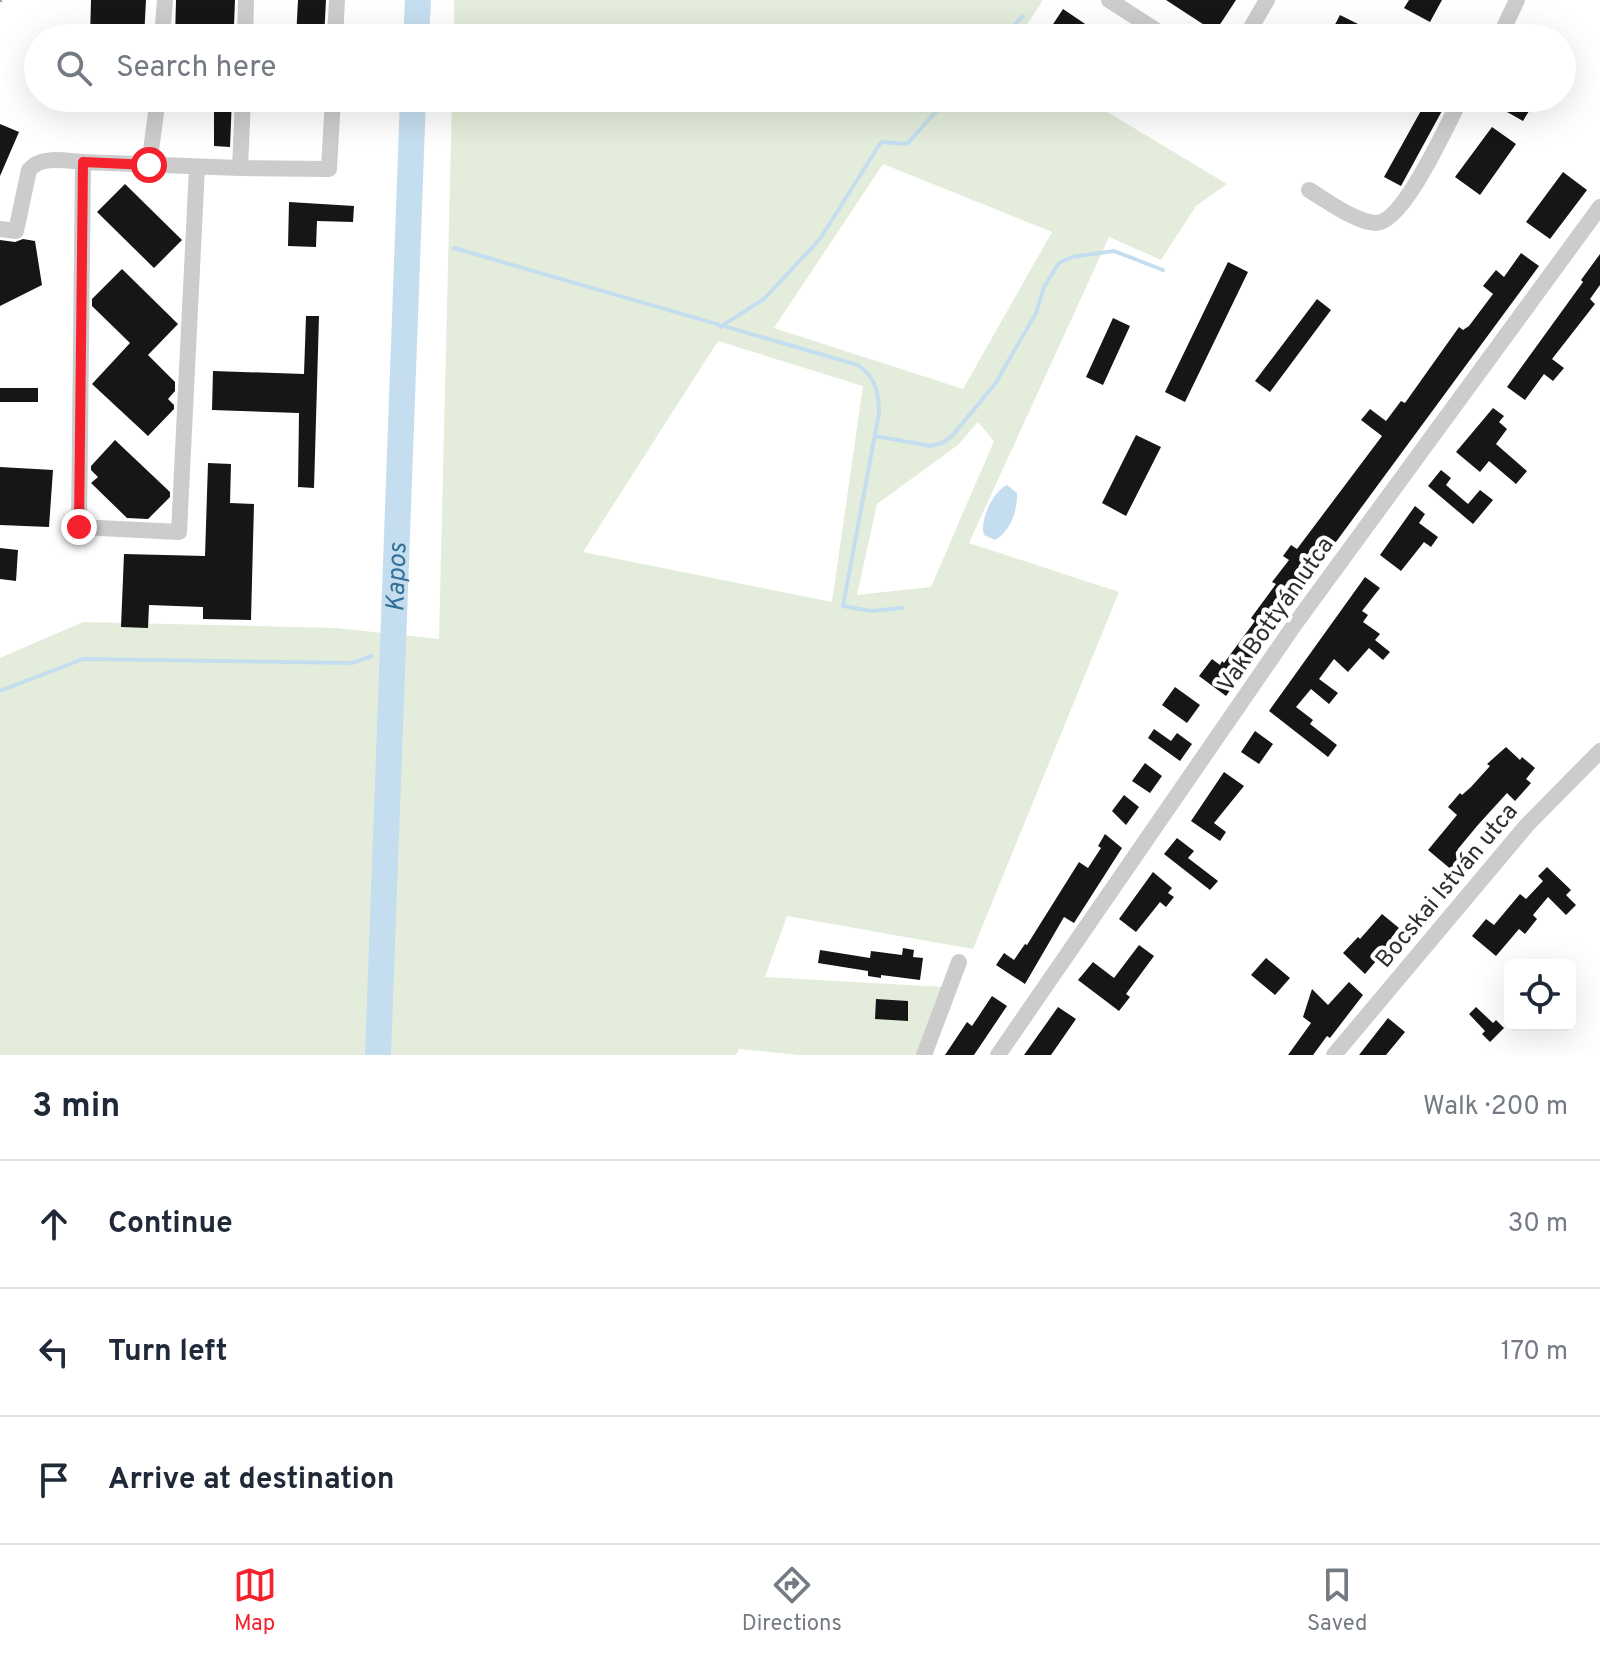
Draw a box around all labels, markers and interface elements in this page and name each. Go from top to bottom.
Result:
search box [24,24,1576,112]
icon: search [52,46,96,90]
text: Search here [116,50,276,87]
route start [131,147,167,183]
route end [61,509,97,545]
street label: Vak Bottyán utca [1212,532,1341,699]
water label: Kapos [380,541,416,613]
street label: Bocskai István utca [1370,798,1525,975]
map controls [1504,959,1576,1031]
button: locate [1504,959,1576,1031]
text: 3 min [32,1086,120,1129]
text: Walk · 200 m [1423,1091,1568,1124]
icon: ahead [32,1202,76,1246]
text: Continue [108,1206,233,1243]
text: 30 m [1508,1208,1568,1241]
icon: left [32,1330,76,1374]
text: Turn left [108,1334,228,1371]
text: 170 m [1501,1336,1568,1369]
icon: arrive [32,1458,76,1502]
text: Arrive at destination [108,1462,394,1499]
tab: Map [233,1563,277,1638]
tab: Directions [742,1563,842,1638]
tab: Saved [1307,1563,1367,1638]

